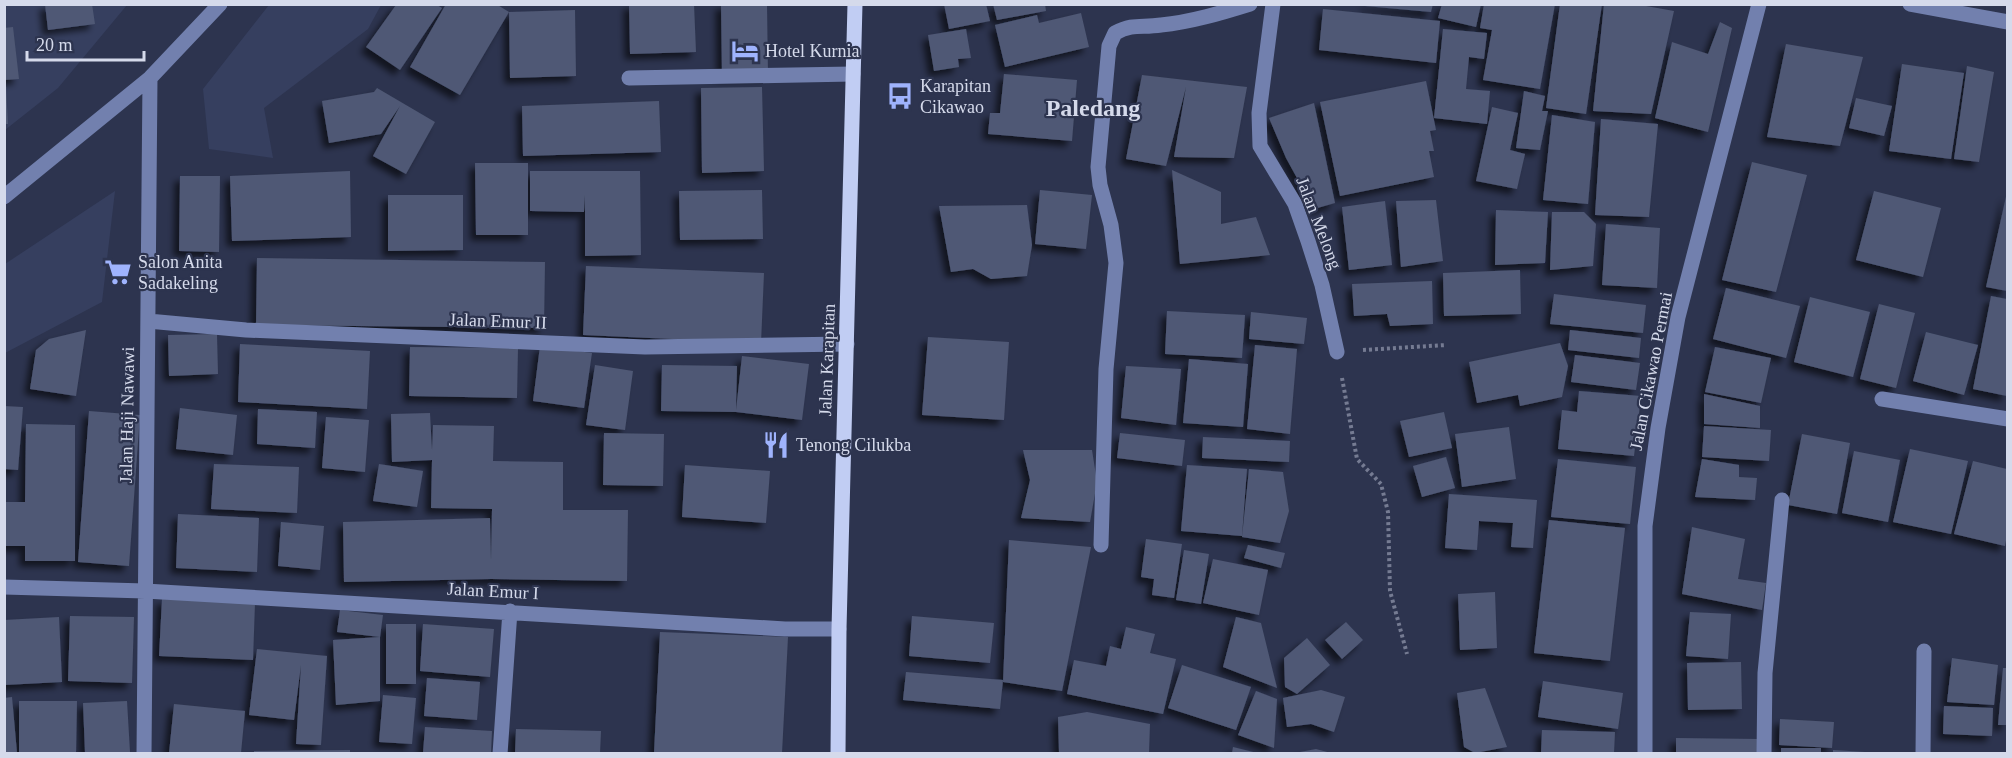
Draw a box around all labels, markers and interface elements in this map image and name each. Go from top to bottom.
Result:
scale bar [27,24,144,62]
text: 20 m [36,35,73,55]
hotel icon: Hotel Kurnia [730,36,760,66]
place label: Hotel Kurnia [765,41,859,61]
place label: Karapitan Cikawao [920,76,991,117]
bus stop icon: Karapitan Cikawao [885,81,915,111]
district label: Paledang [1046,95,1140,121]
street label: Jalan Melong [1292,174,1346,272]
place label: Salon Anita Sadakeling [138,252,223,293]
supermarket icon: Salon Anita Sadakeling [103,257,133,287]
street label: Jalan Cikawao Permai [1626,290,1676,452]
street label: Jalan Karapitan [815,303,839,417]
street label: Jalan Emur II [449,309,547,333]
street label: Jalan Haji Nawawi [116,346,138,484]
restaurant icon: Tenong Cilukba [761,430,791,460]
place label: Tenong Cilukba [796,435,911,455]
street label: Jalan Emur I [447,579,539,603]

